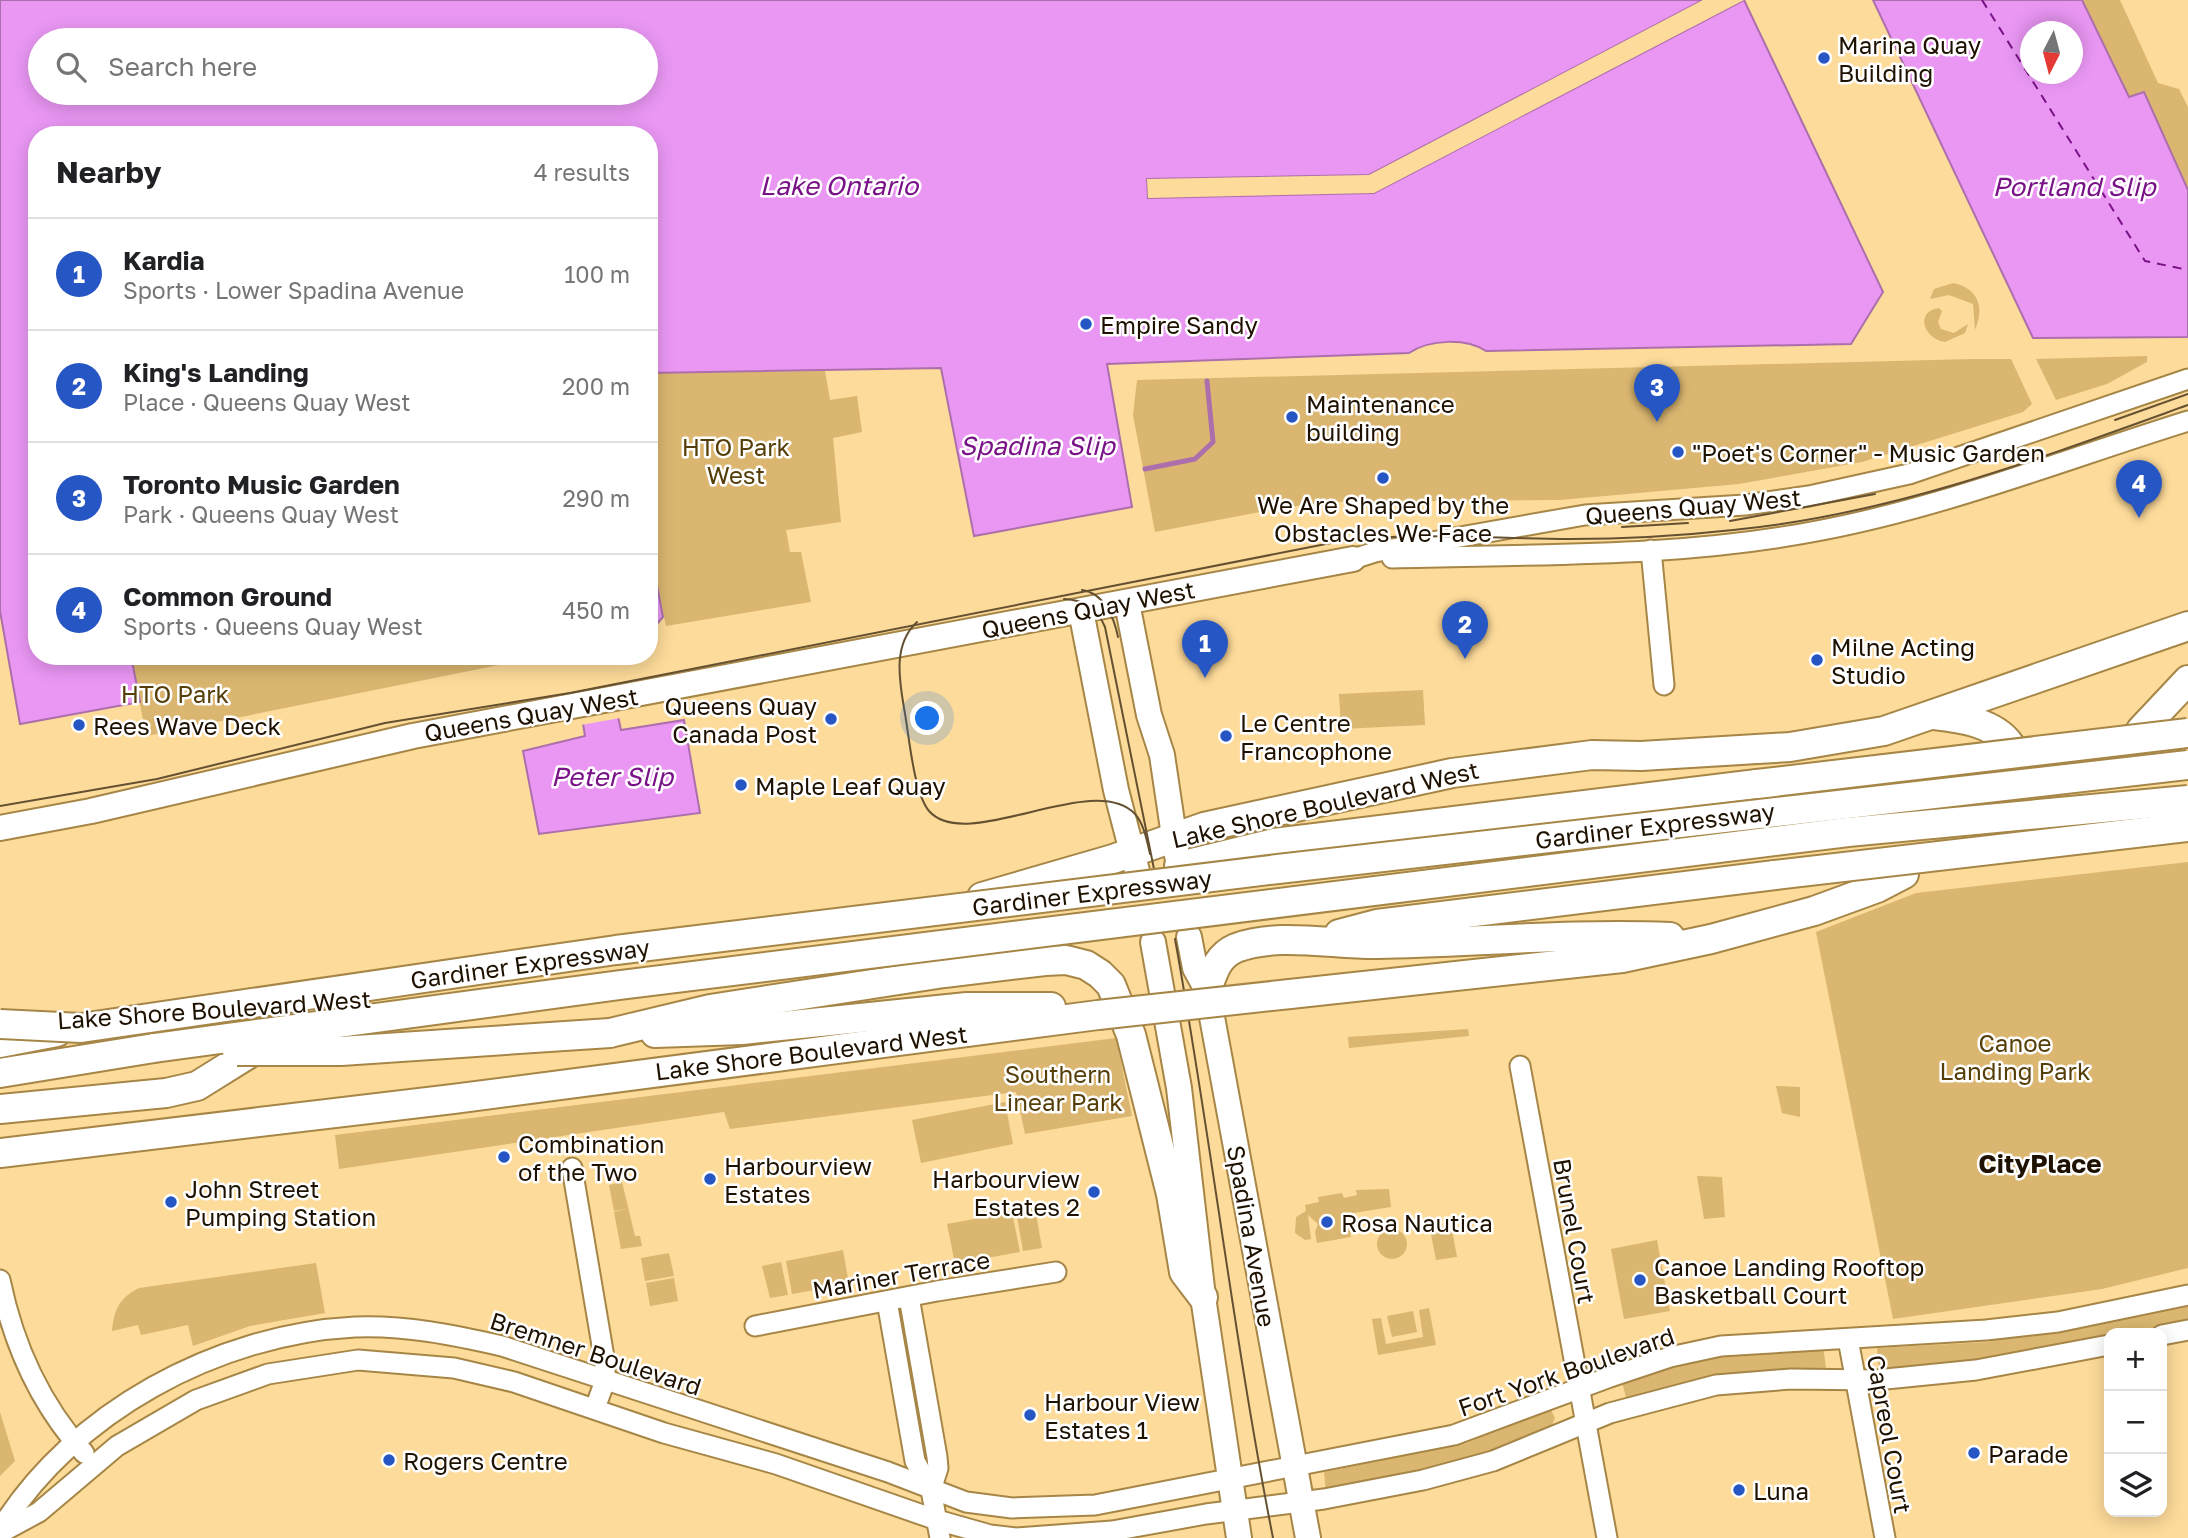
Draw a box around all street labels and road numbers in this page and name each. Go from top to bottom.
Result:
street label: Queens Quay West [1584,482,1802,530]
street label: Queens Quay West [979,574,1197,644]
street label: Queens Quay West [422,681,640,747]
street label: Lake Shore Boulevard West [1169,755,1481,853]
street label: Gardiner Expressway [1533,796,1777,854]
street label: Gardiner Expressway [970,863,1214,921]
street label: Gardiner Expressway [408,932,652,994]
street label: Lake Shore Boulevard West [56,984,372,1034]
street label: Lake Shore Boulevard West [653,1018,969,1086]
street label: Spadina Avenue [1222,1143,1282,1329]
street label: Brunel Court [1548,1156,1602,1306]
street label: Mariner Terrace [810,1244,992,1304]
street label: Bremner Boulevard [487,1305,705,1401]
street label: Fort York Boulevard [1454,1320,1678,1422]
street label: Capreol Court [1862,1352,1918,1516]

